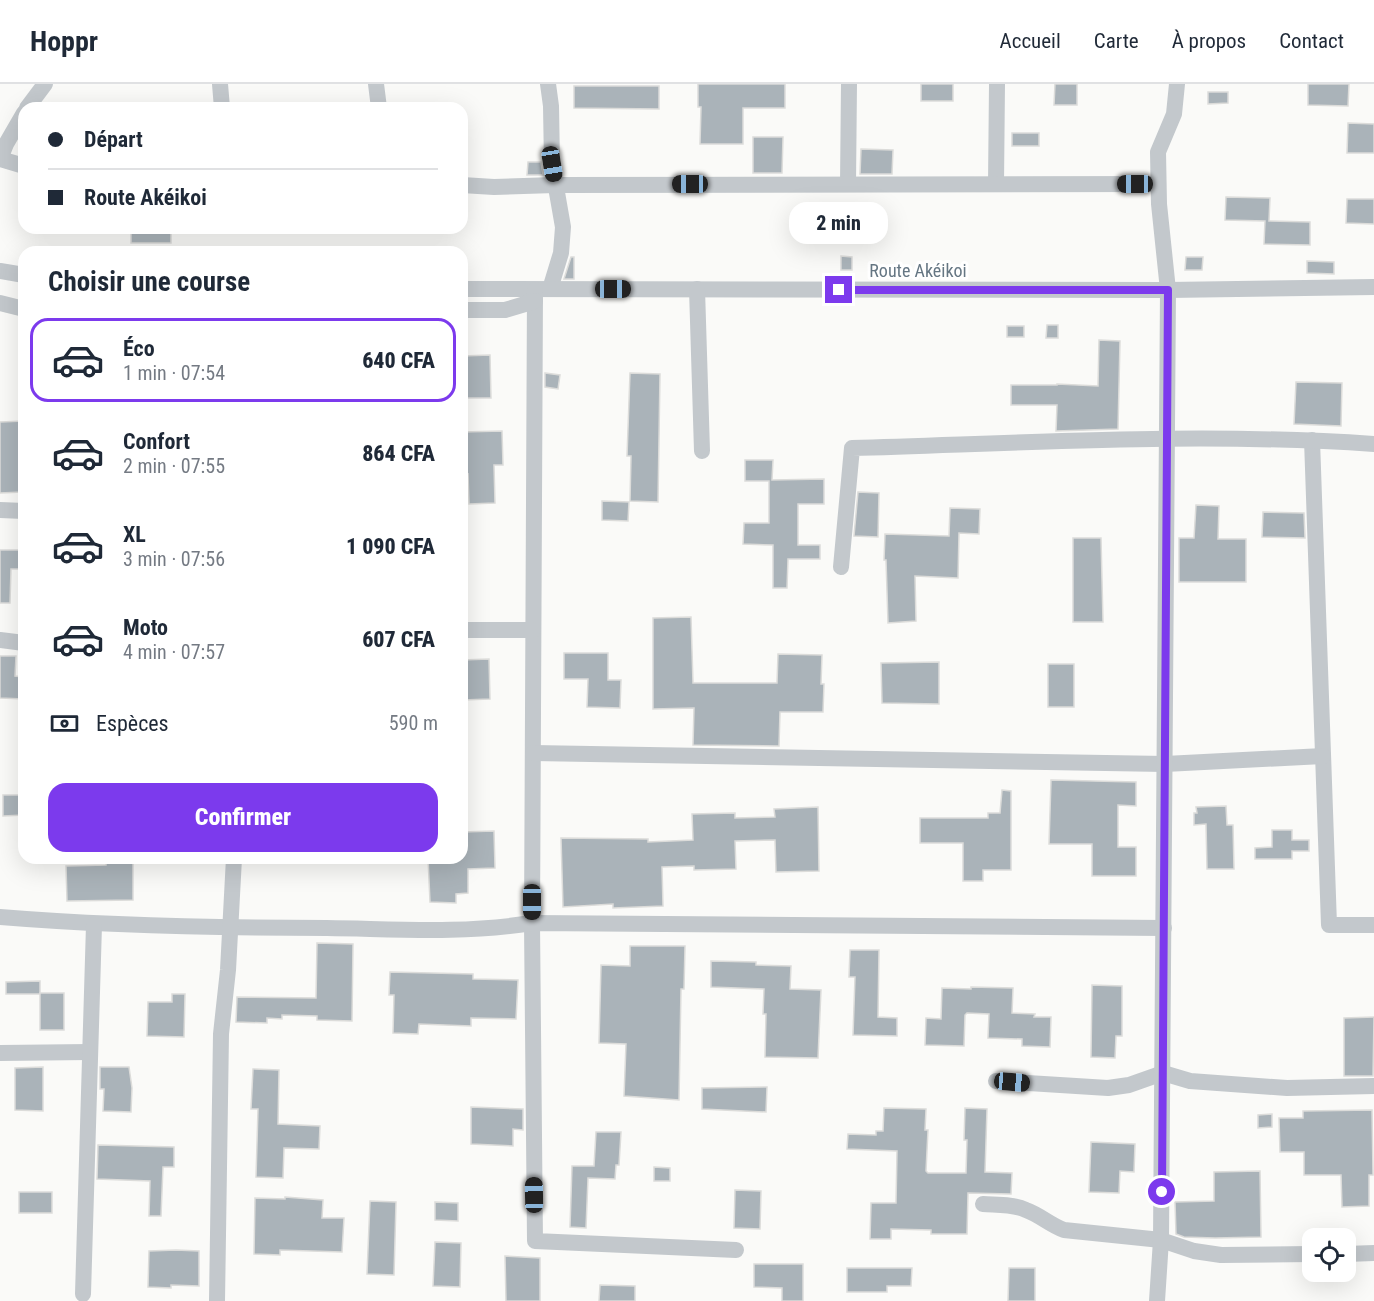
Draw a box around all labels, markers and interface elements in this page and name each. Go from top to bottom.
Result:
text: Hoppr [30,25,98,58]
text: Accueil [1000,29,1061,53]
text: Carte [1094,29,1139,53]
text: À propos [1172,29,1246,53]
text: Contact [1279,29,1344,53]
text: Départ [84,127,143,152]
car [540,145,564,183]
car [672,175,708,193]
car [1117,175,1153,193]
text: Route Akéikoi [84,185,207,210]
callout: 2 min [790,203,888,245]
text: 2 min [816,211,861,235]
street label: Route Akéikoi [869,260,967,281]
text: Choisir une course [48,266,250,298]
route end [825,276,852,303]
car [595,280,631,298]
icon: car [51,333,105,387]
text: Éco [123,336,155,361]
text: 640 CFA [362,348,435,373]
text: 1 min · 07:54 [123,361,225,385]
icon: car [51,426,105,480]
text: Confort [123,429,190,454]
text: 864 CFA [362,441,435,466]
text: 2 min · 07:55 [123,454,225,478]
icon: car [51,519,105,573]
text: XL [123,522,146,547]
text: 1 090 CFA [346,534,435,559]
text: 3 min · 07:56 [123,547,225,571]
icon: car [51,612,105,666]
text: Moto [123,615,168,640]
text: 607 CFA [362,627,435,652]
text: 4 min · 07:57 [123,640,225,664]
icon: cash [48,707,81,740]
text: Espèces [96,711,169,736]
text: 590 m [389,711,438,735]
button: Confirmer [48,783,438,852]
car [523,884,541,920]
car [993,1071,1031,1093]
car [525,1177,543,1213]
route start [1148,1178,1175,1205]
map controls [1302,1228,1356,1282]
button: locate [1302,1228,1356,1282]

